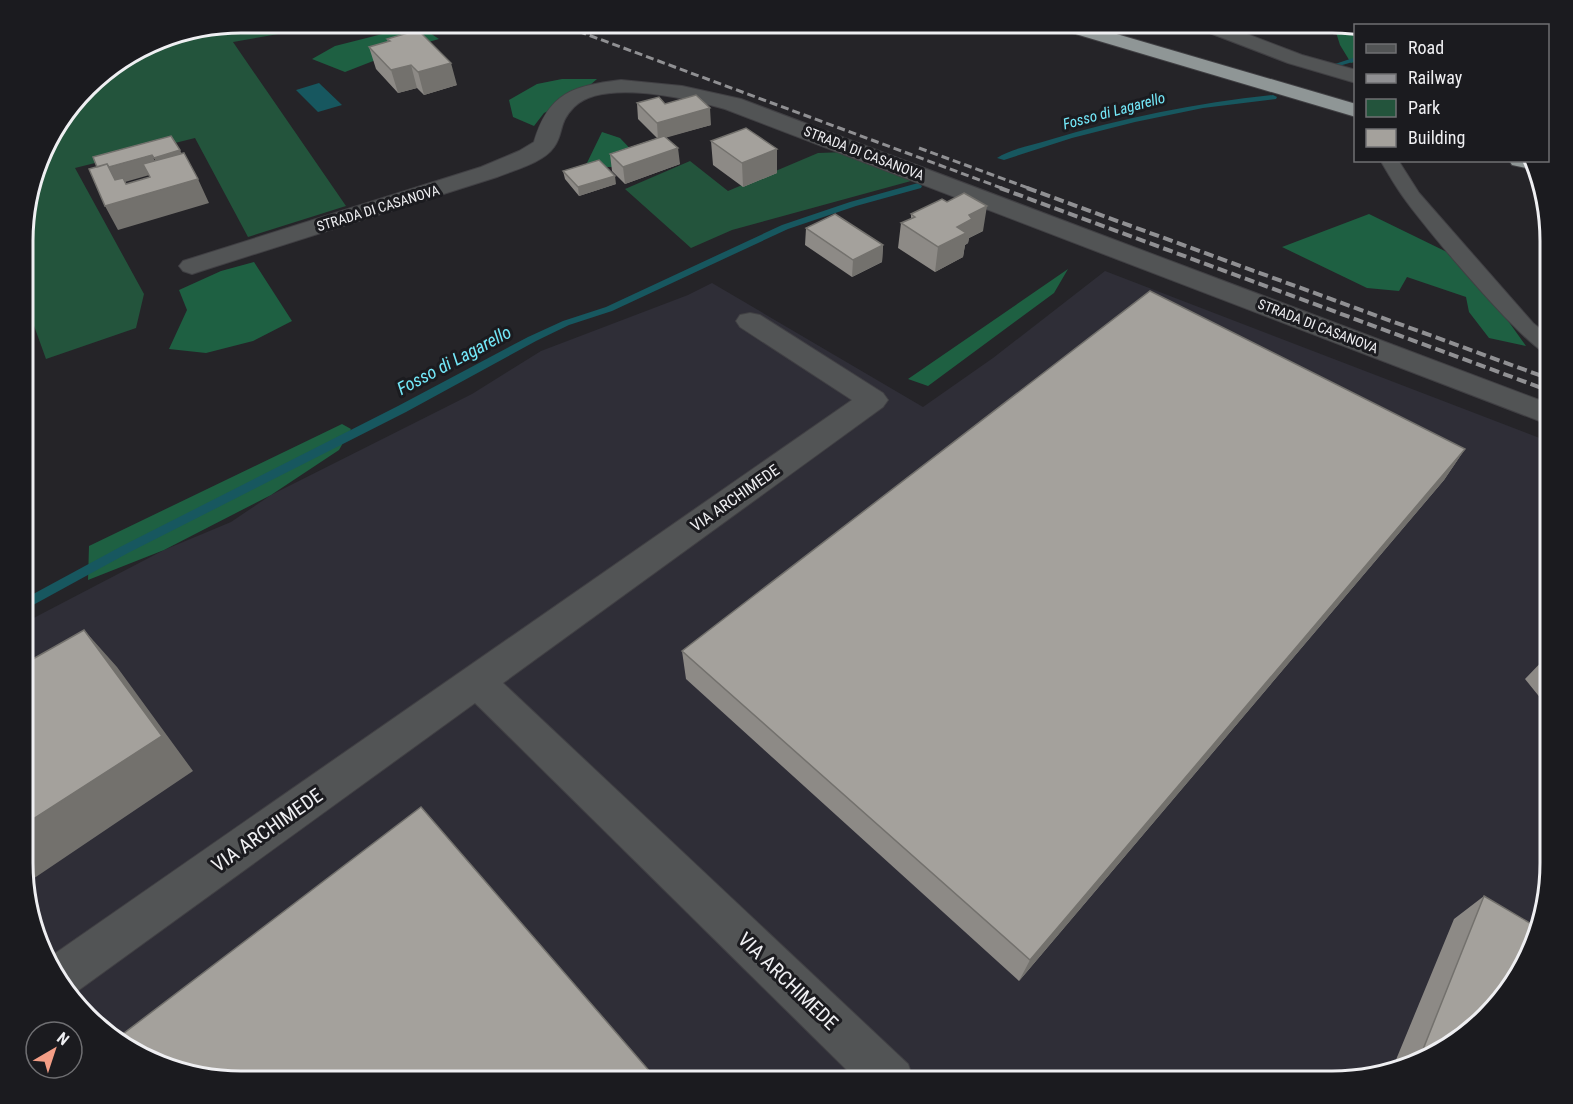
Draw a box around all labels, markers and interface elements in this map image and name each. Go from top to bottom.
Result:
legend [1354,24,1549,162]
text: Road [1408,37,1444,58]
text: Railway [1408,67,1463,88]
water label: Fosso di Lagarello [1061,89,1167,133]
text: Park [1408,97,1440,118]
street label: STRADA DI CASANOVA [802,123,926,183]
text: Building [1408,127,1465,148]
street label: STRADA DI CASANOVA [315,182,441,234]
street label: STRADA DI CASANOVA [1256,296,1380,356]
water label: Fosso di Lagarello [393,321,515,399]
street label: VIA ARCHIMEDE [687,460,783,536]
street label: VIA ARCHIMEDE [207,783,327,877]
street label: VIA ARCHIMEDE [733,927,843,1035]
north arrow [24,1020,84,1080]
text: N [53,1028,73,1049]

